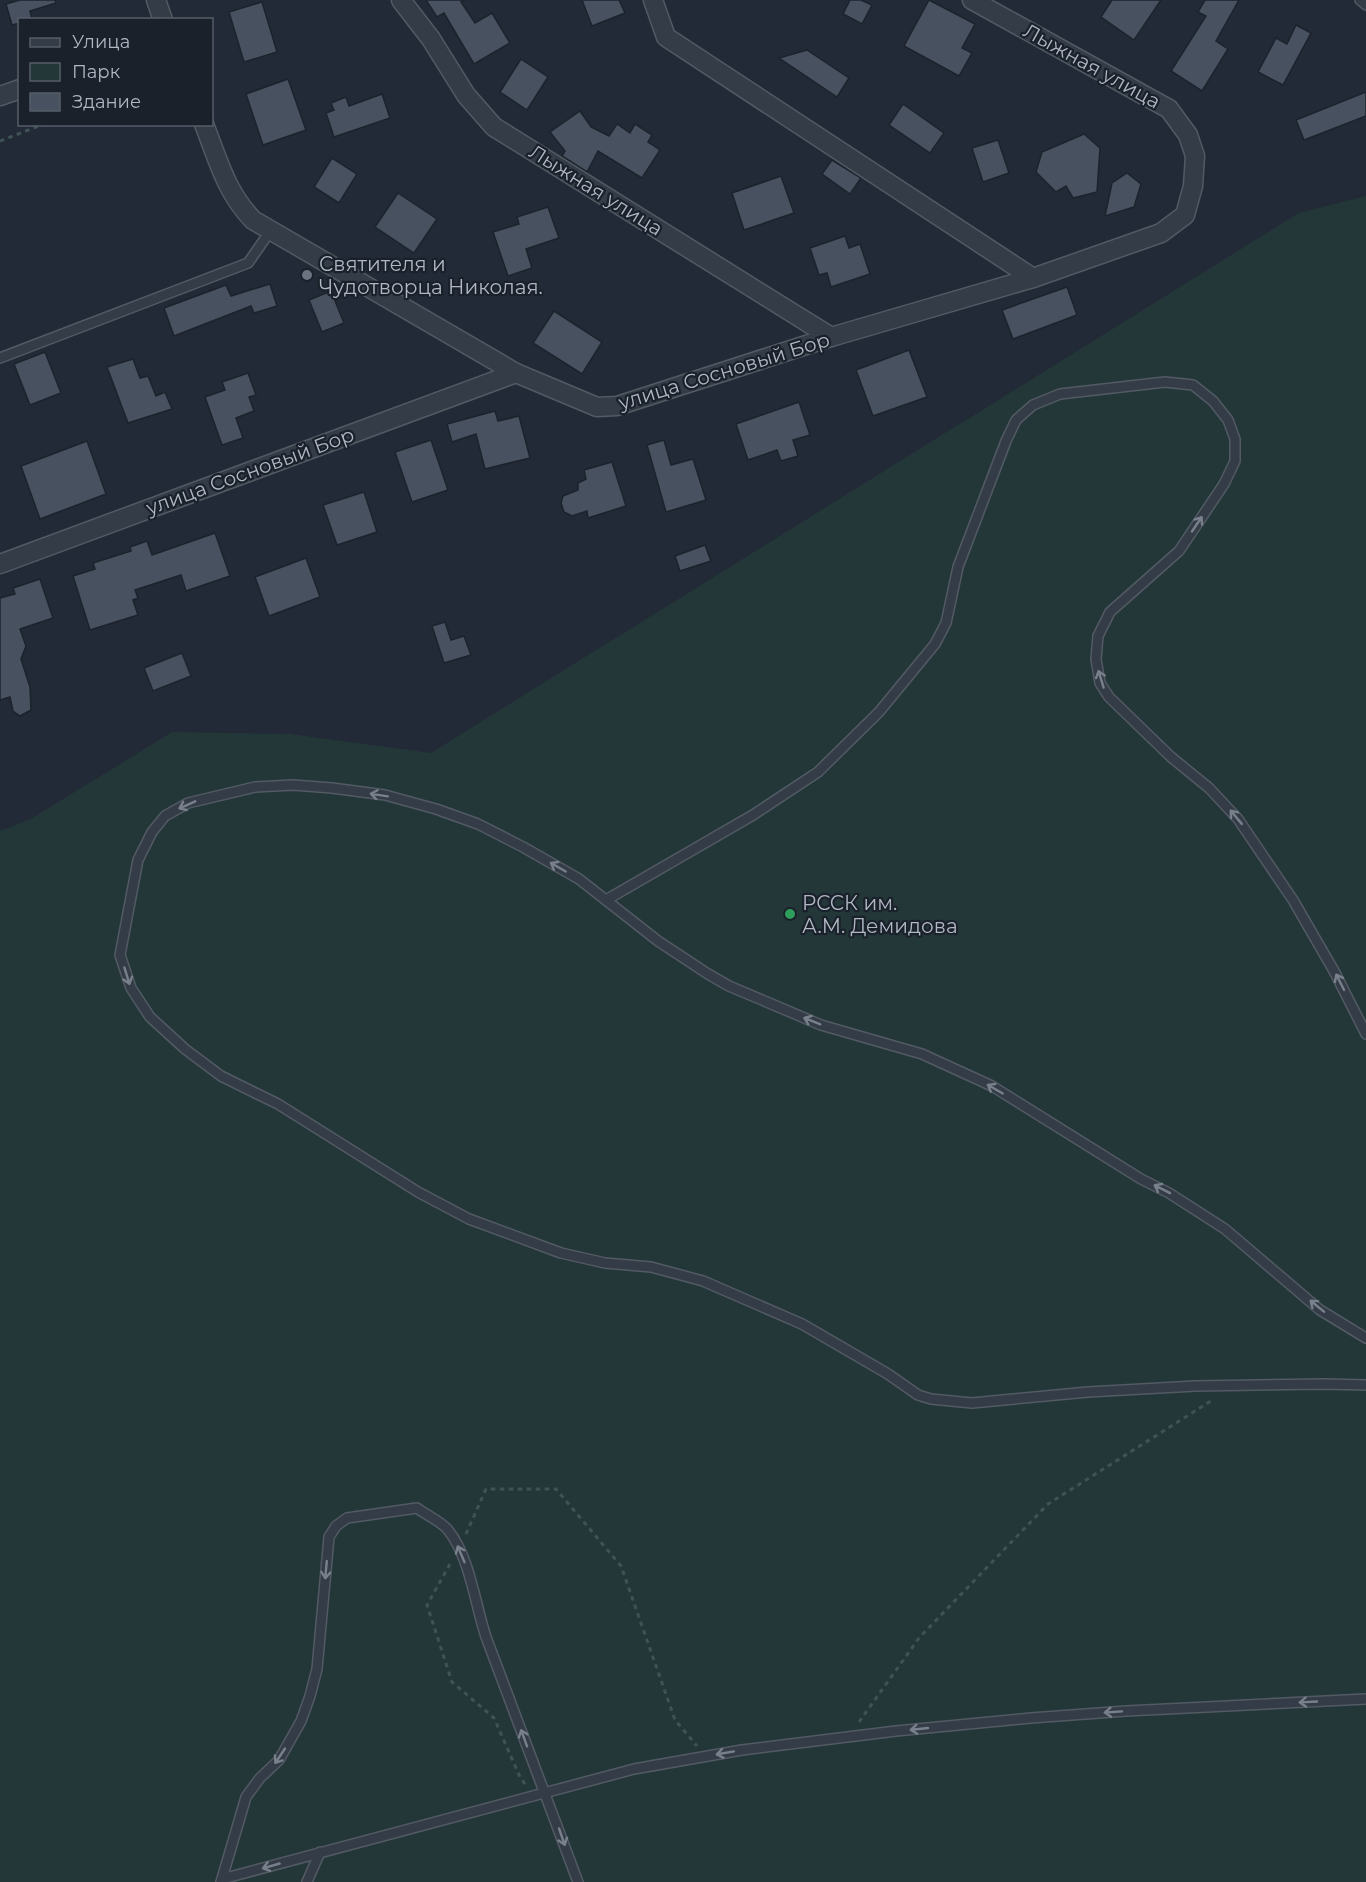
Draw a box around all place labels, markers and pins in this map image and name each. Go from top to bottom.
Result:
place label: Святителя и Чудотворца Николая. [319,252,543,299]
marker: Святителя и Чудотворца Николая. [300,268,314,282]
place label: РССК им. А.М. Демидова [802,891,958,938]
marker: РССК им. А.М. Демидова [783,907,797,921]

